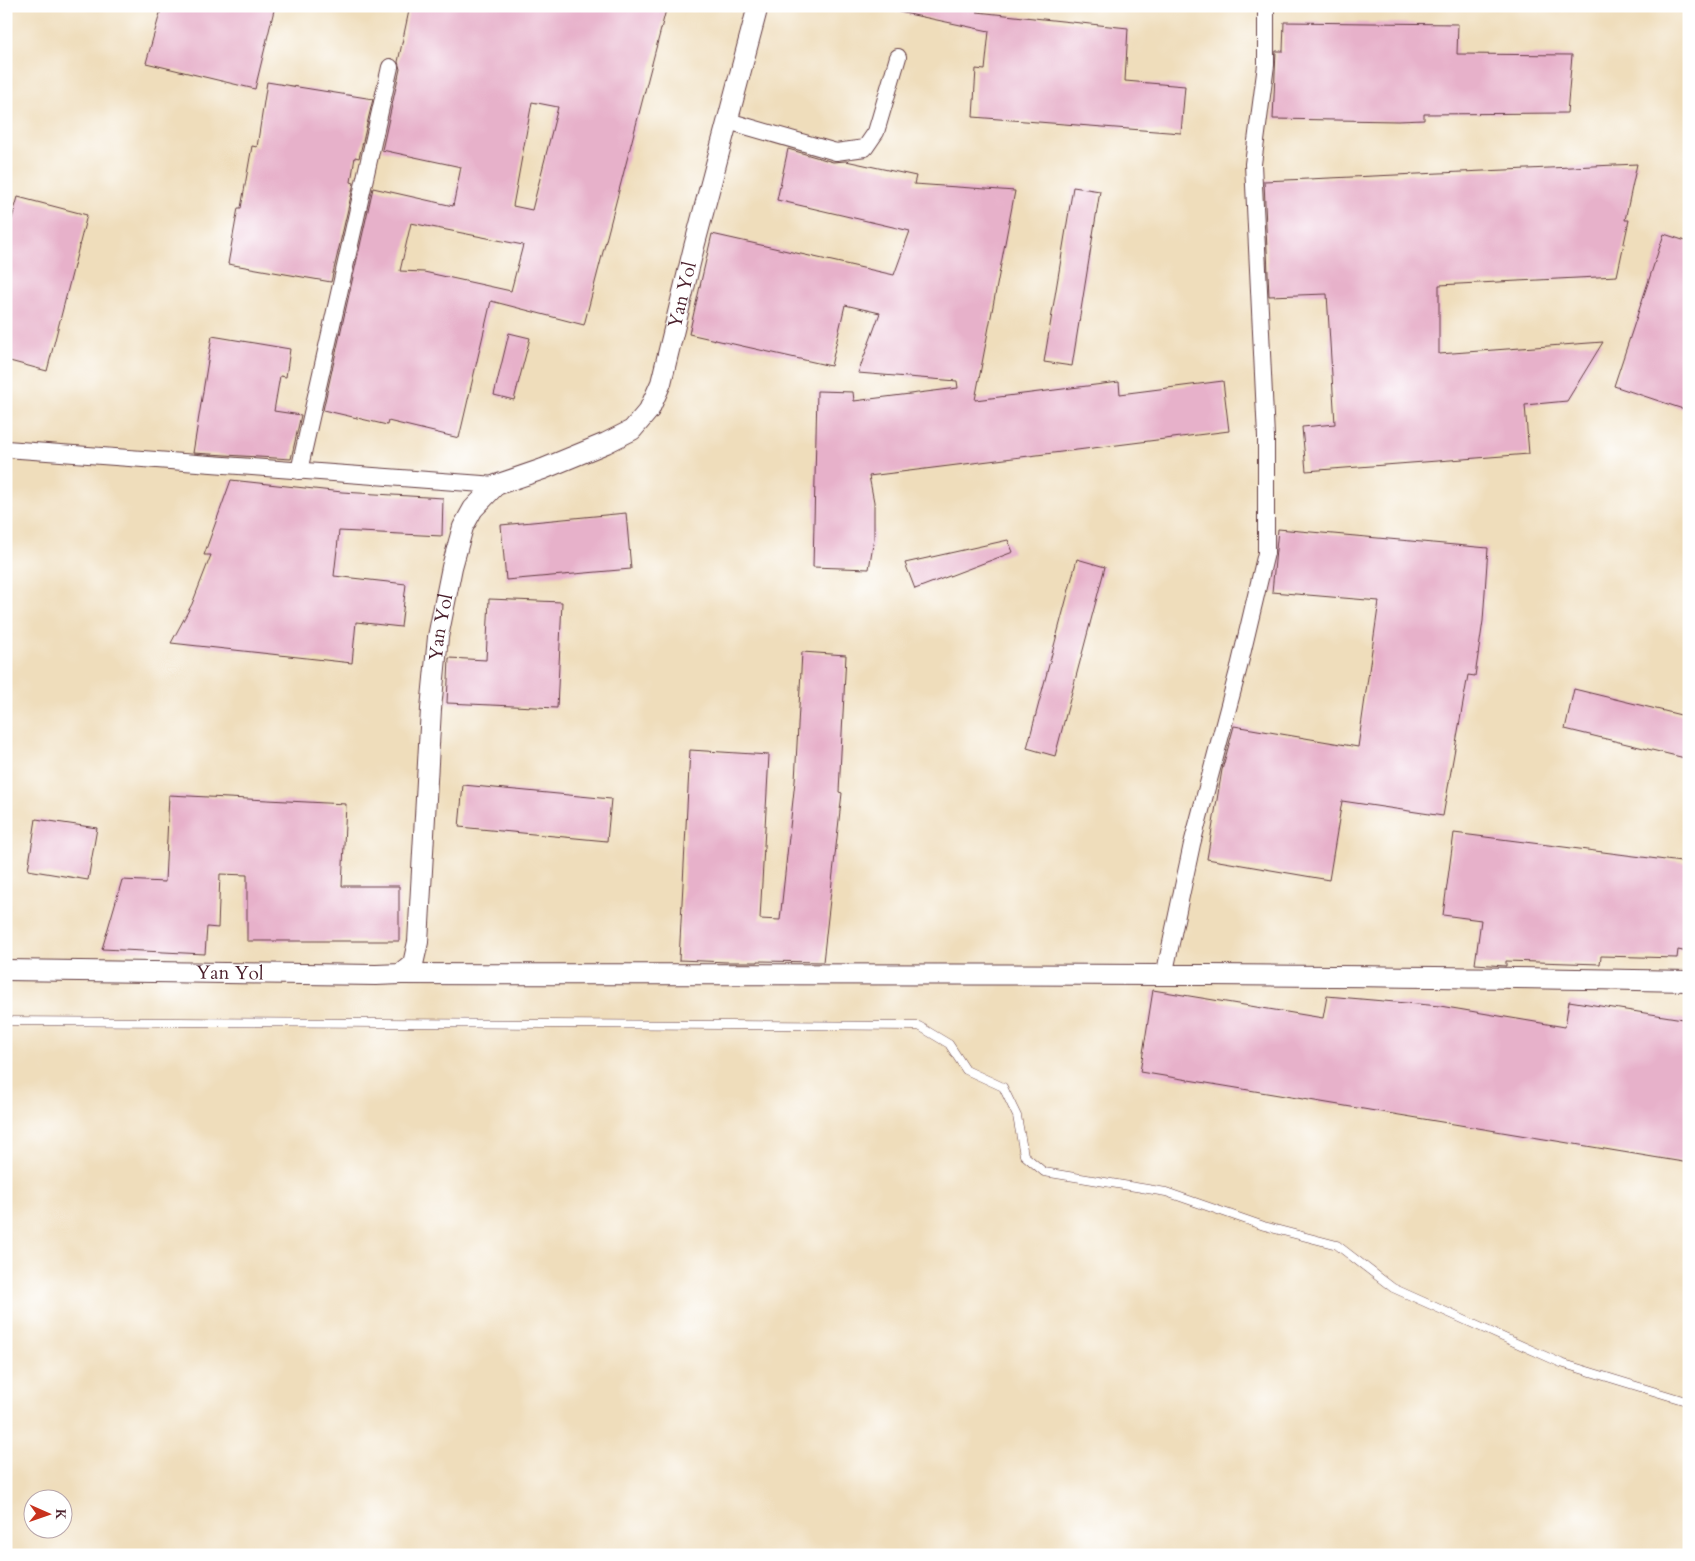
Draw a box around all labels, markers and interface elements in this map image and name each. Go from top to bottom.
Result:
street label: Yan Yol [662,259,703,331]
street label: Yan Yol [423,591,459,662]
street label: Yan Yol [196,960,264,986]
north arrow [22,1488,72,1538]
text: K [51,1508,70,1521]

